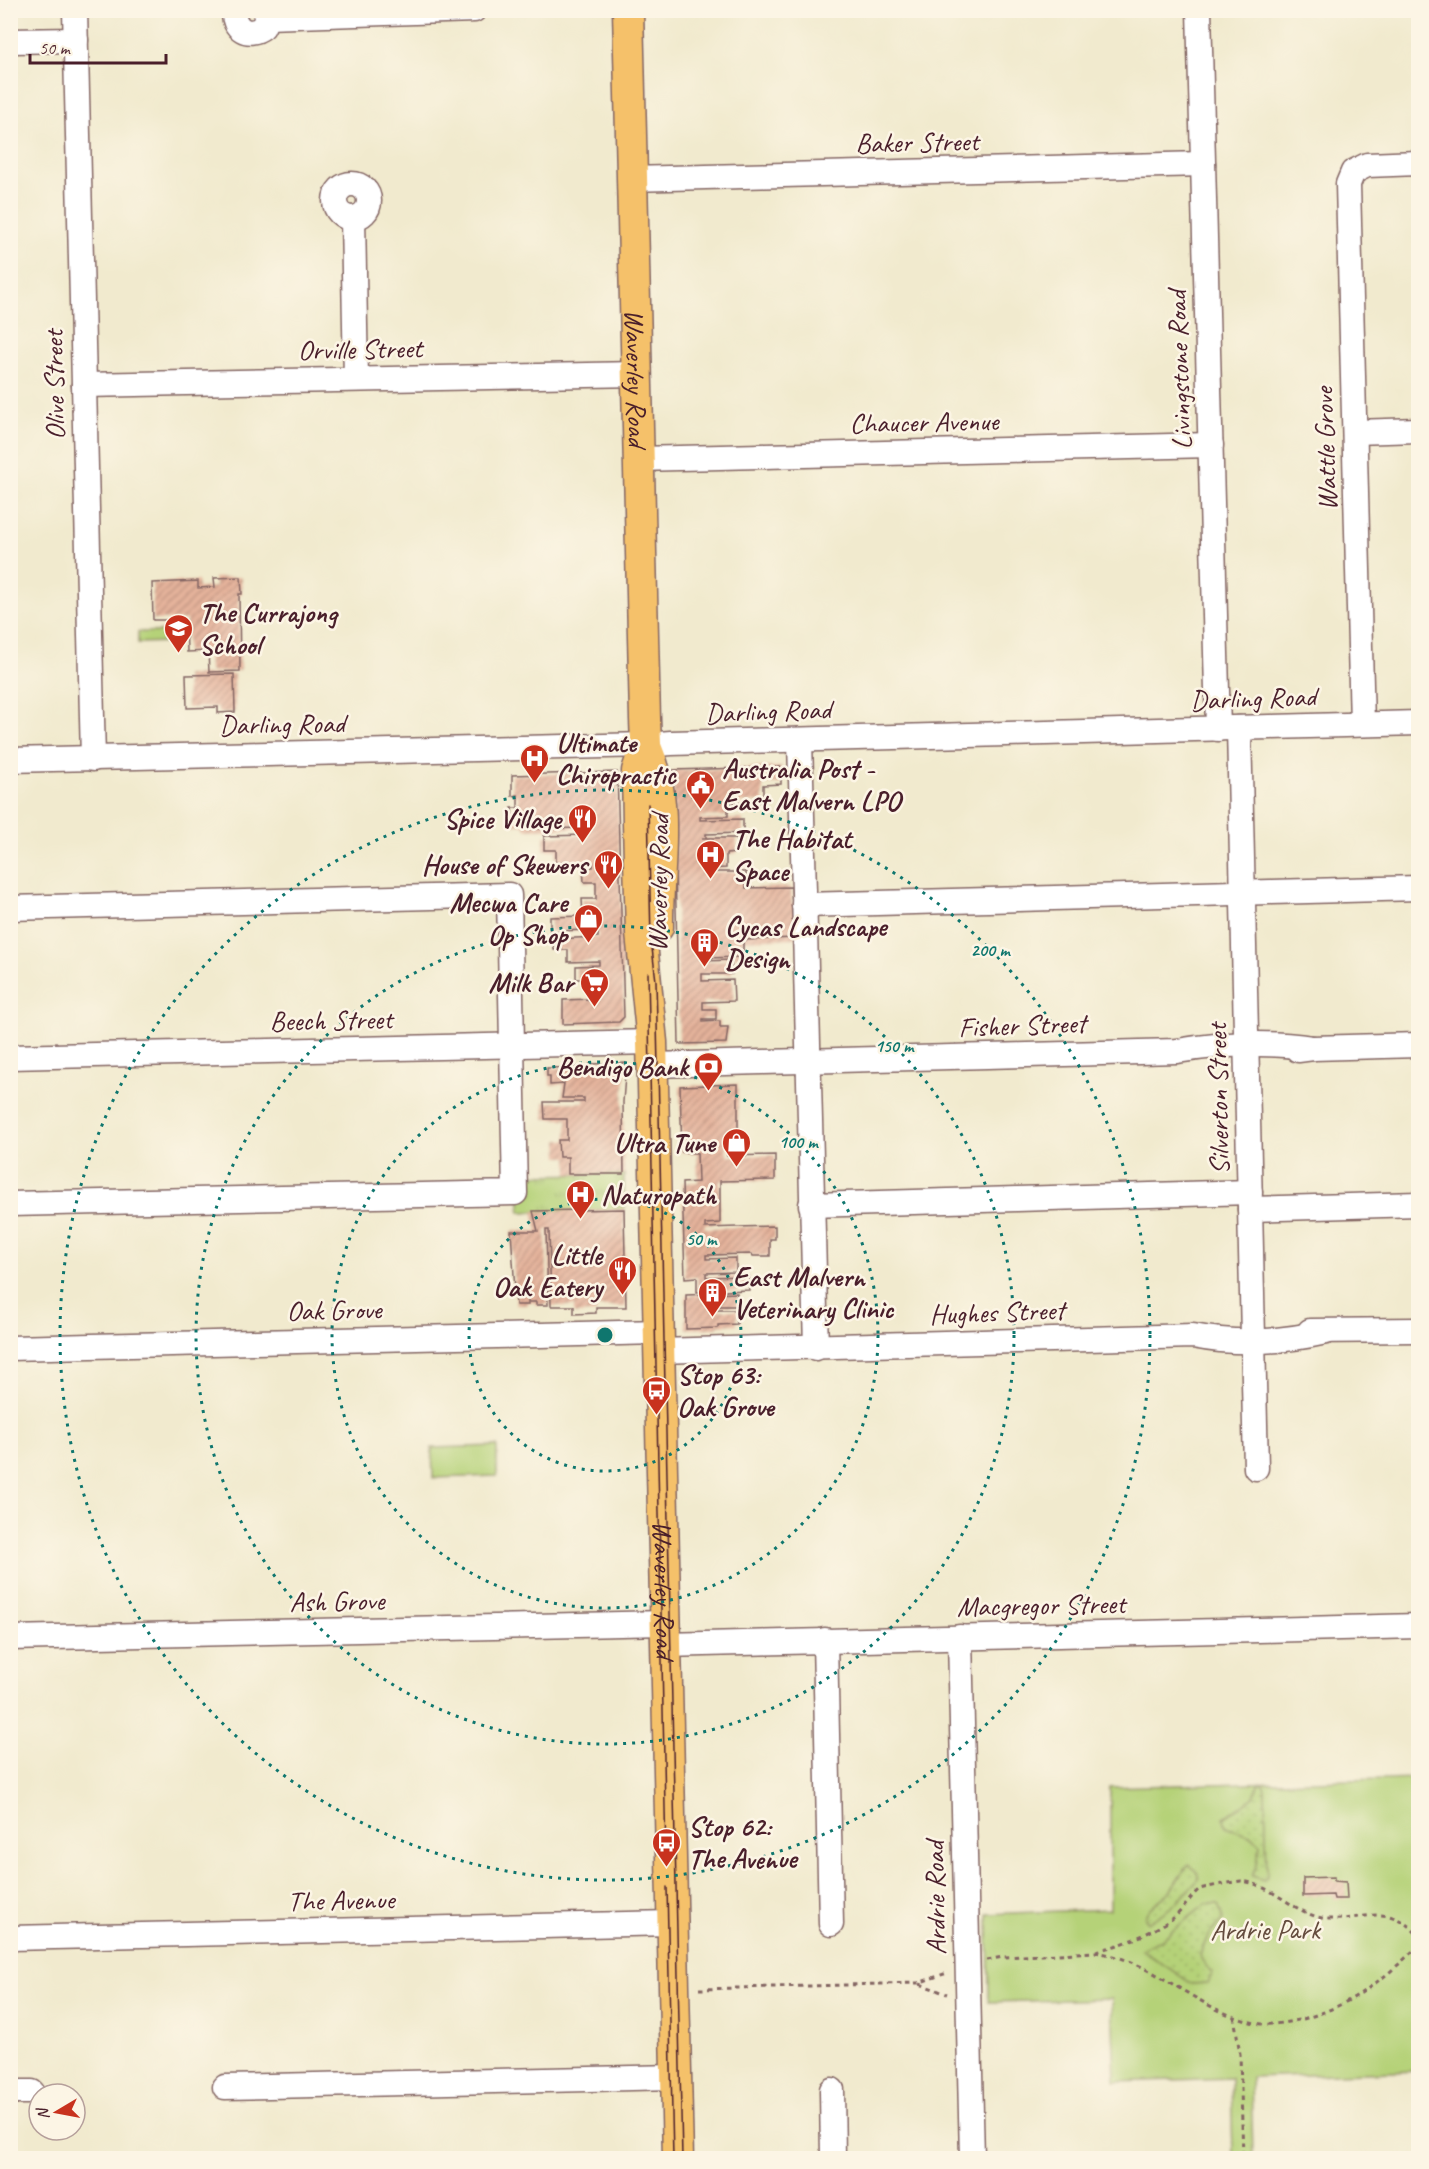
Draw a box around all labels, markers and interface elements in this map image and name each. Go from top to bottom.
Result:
scale bar [30,27,166,65]
text: 50 m [39,37,72,59]
street label: Baker Street [855,123,982,161]
street label: Livingstone Road [1159,286,1199,450]
street label: Waverley Road [618,309,656,451]
street label: Olive Street [35,327,72,440]
street label: Orville Street [298,330,425,368]
street label: Wattle Grove [1305,385,1345,511]
street label: Chaucer Avenue [849,403,1001,441]
place label: The Currajong School [199,595,340,662]
school or university icon: The Currajong School [162,612,194,654]
street label: Darling Road [1190,678,1320,718]
street label: Darling Road [705,691,835,731]
street label: Darling Road [219,705,349,743]
place label: Ultimate Chiropractic [556,725,678,792]
hospital icon: Ultimate Chiropractic [519,742,551,784]
place label: Australia Post - East Malvern LPO [722,751,904,818]
public building icon: Australia Post - East Malvern LPO [685,768,717,810]
place label: Spice Village [444,801,564,836]
restaurant icon: Spice Village [566,802,598,844]
street label: Waverley Road [639,810,677,952]
place label: The Habitat Space [732,821,854,888]
hospital icon: The Habitat Space [695,838,727,880]
place label: House of Skewers [422,847,590,882]
restaurant icon: House of Skewers [592,848,624,890]
place label: Mecwa Care Op Shop [449,885,570,952]
shop icon: Mecwa Care Op Shop [572,902,604,944]
place label: Cycas Landscape Design [725,909,889,976]
building icon: Cycas Landscape Design [688,926,720,968]
text: 200 m [971,939,1011,961]
place label: Milk Bar [488,965,576,1000]
supermarket icon: Milk Bar [578,966,610,1008]
street label: Beech Street [269,1001,395,1039]
street label: Fisher Street [958,1005,1090,1045]
street label: Silverton Street [1199,1020,1237,1175]
text: 150 m [875,1035,915,1057]
place label: Bendigo Bank [557,1049,691,1084]
bank icon: Bendigo Bank [693,1050,725,1092]
place label: Ultra Tune [614,1125,718,1160]
shop icon: Ultra Tune [720,1126,752,1168]
text: 100 m [779,1131,819,1153]
place label: Naturopath [601,1177,717,1212]
hospital icon: Naturopath [564,1178,596,1220]
text: 50 m [686,1228,718,1250]
place label: Little Oak Eatery [493,1237,605,1304]
restaurant icon: Little Oak Eatery [607,1254,639,1296]
place label: East Malvern Veterinary Clinic [733,1259,895,1327]
building icon: East Malvern Veterinary Clinic [696,1276,728,1318]
street label: Oak Grove [286,1292,384,1328]
street label: Hughes Street [929,1292,1069,1332]
centre of rings [595,1325,615,1345]
place label: Stop 63: Oak Grove [677,1357,776,1424]
bus stop icon: Stop 63: Oak Grove [640,1374,672,1416]
street label: Waverley Road [646,1520,684,1663]
street label: Ash Grove [289,1583,387,1619]
street label: Macgregor Street [956,1586,1128,1624]
place label: Stop 62: The Avenue [688,1809,799,1876]
bus stop icon: Stop 62: The Avenue [651,1826,683,1868]
street label: Ardrie Road [916,1837,953,1955]
street label: The Avenue [287,1882,397,1918]
park label: Ardrie Park [1210,1912,1322,1947]
north arrow [27,2082,87,2142]
text: N [32,2105,54,2121]

